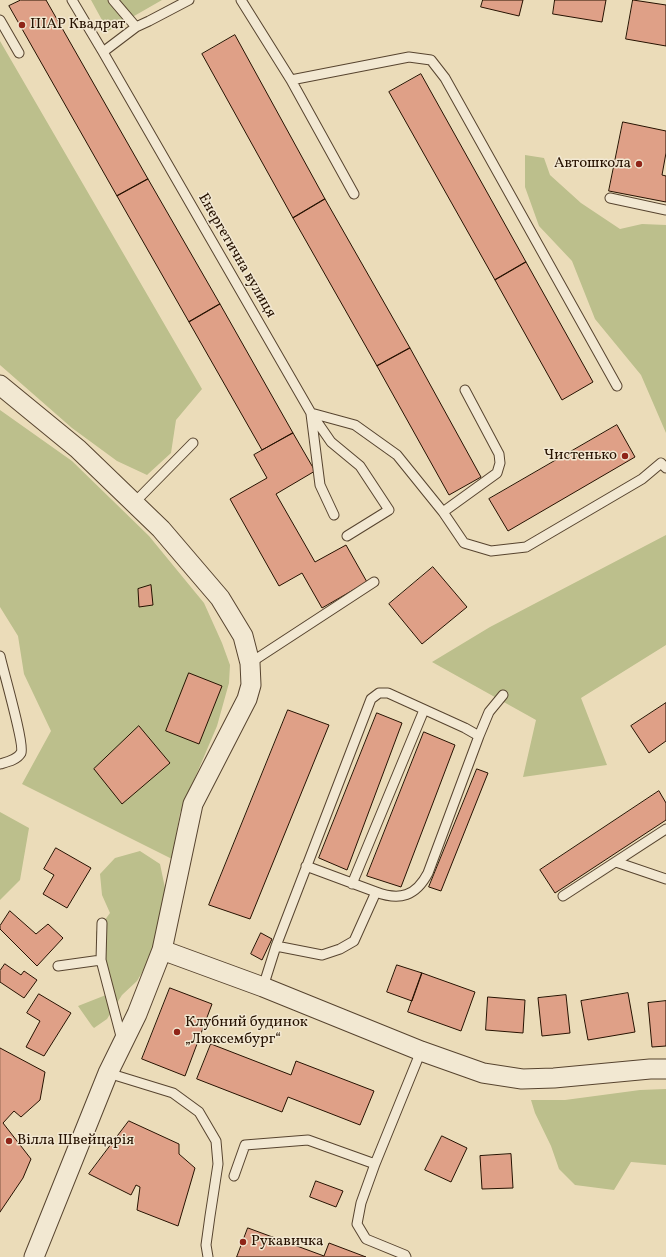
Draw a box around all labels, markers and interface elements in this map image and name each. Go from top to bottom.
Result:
place label: ПІАР Квадрат [30,16,125,34]
marker: ПІАР Квадрат [17,20,27,30]
place label: Автошкола [554,155,631,173]
marker: Автошкола [634,159,644,169]
street label: Енергетична вулиця [193,191,279,321]
place label: Чистенько [544,447,617,465]
marker: Чистенько [620,451,630,461]
place label: Клубний будинок „Люксембург“ [185,1014,308,1049]
marker: Клубний будинок „Люксембург“ [172,1027,182,1037]
place label: Вілла Швейцарія [17,1132,134,1150]
marker: Вілла Швейцарія [4,1136,14,1146]
place label: Рукавичка [251,1233,324,1251]
marker: Рукавичка [238,1237,248,1247]

